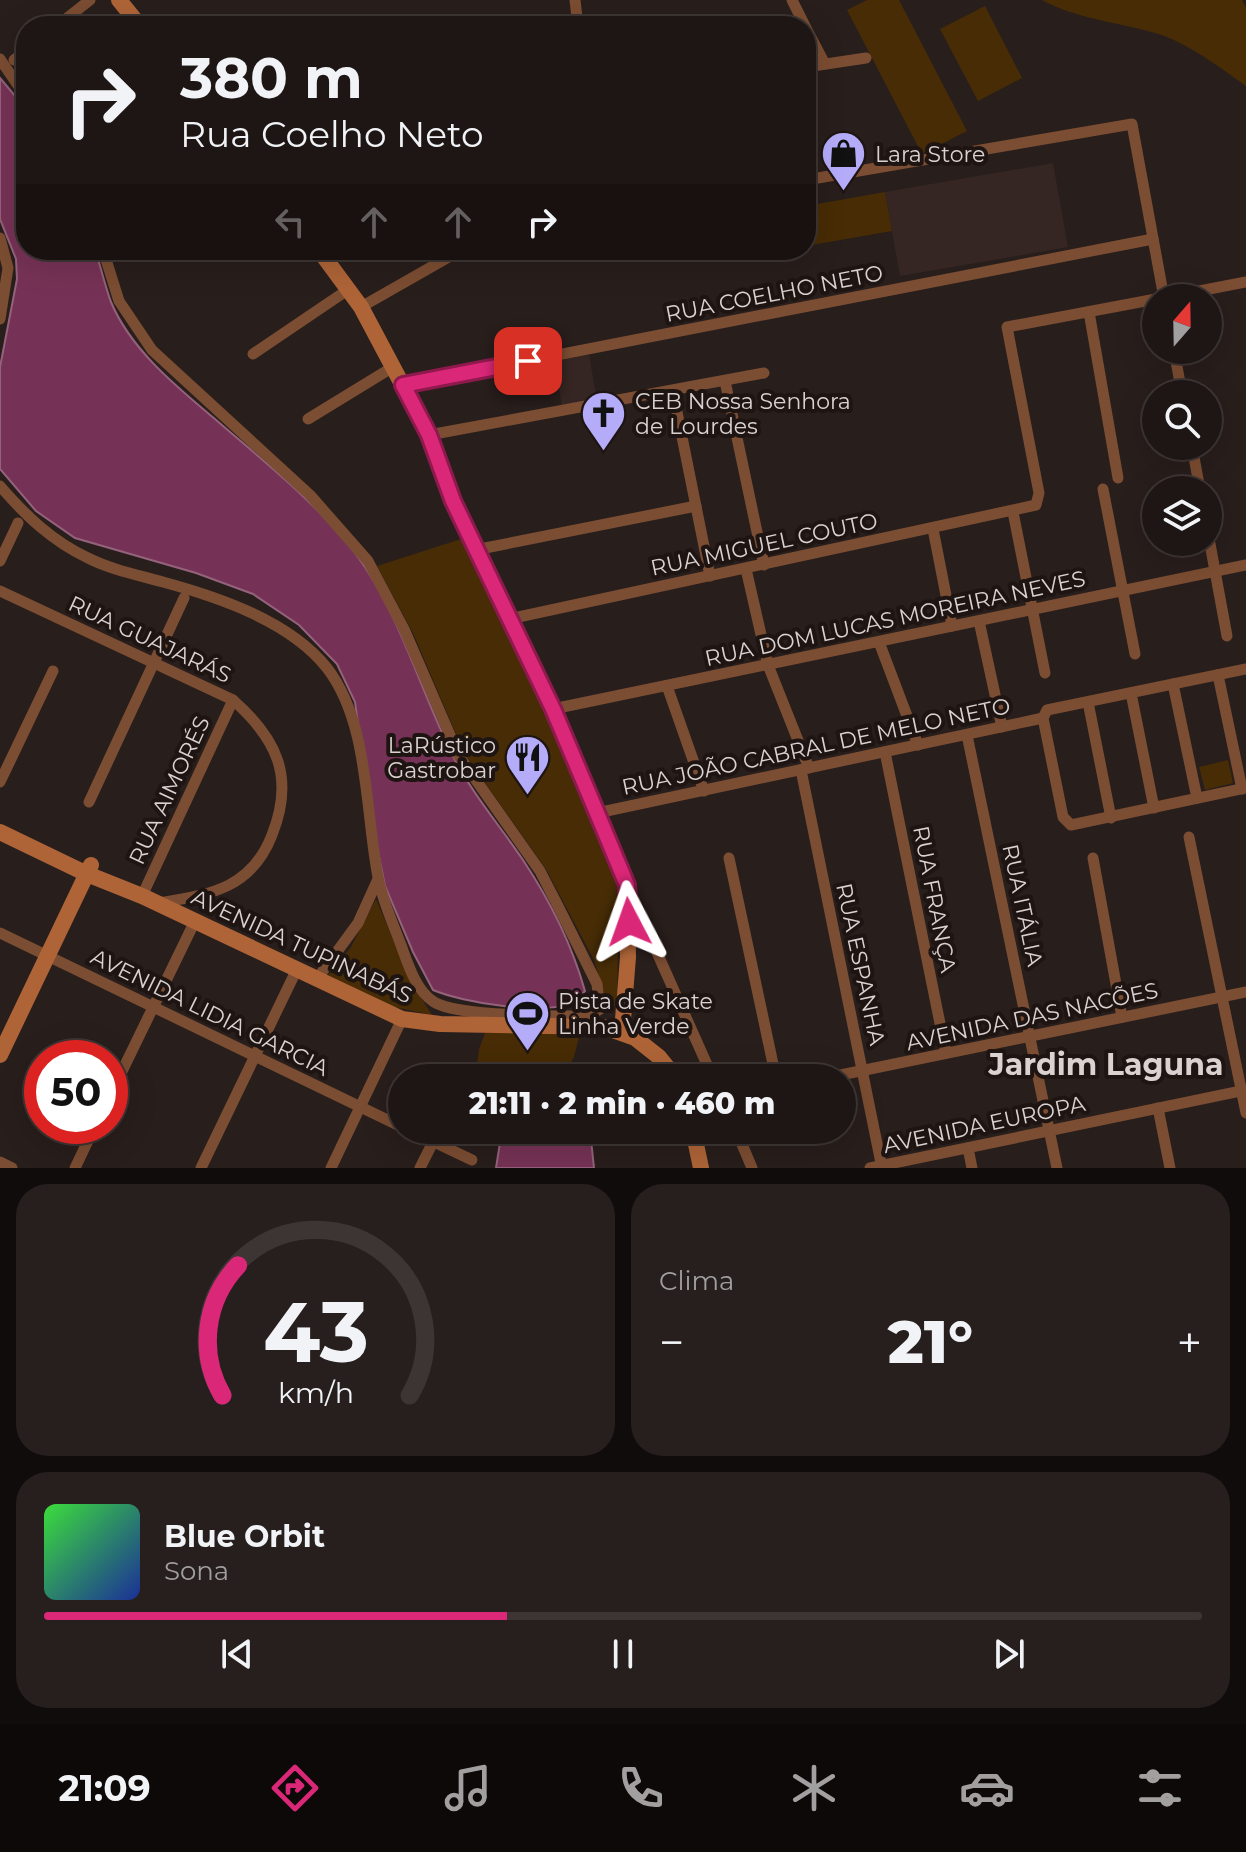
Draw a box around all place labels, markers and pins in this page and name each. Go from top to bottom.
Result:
shop icon: Lara Store [820,130,868,193]
place label: Lara Store [875,141,985,168]
pin [494,327,562,395]
place label: CEB Nossa Senhora de Lourdes [635,388,851,440]
church icon: CEB Nossa Senhora de Lourdes [580,390,628,453]
place label: LaRústico Gastrobar [387,732,496,784]
restaurant icon: LaRústico Gastrobar [503,734,551,797]
place label: Pista de Skate Linha Verde [558,988,713,1040]
sports icon: Pista de Skate Linha Verde [503,990,551,1053]

